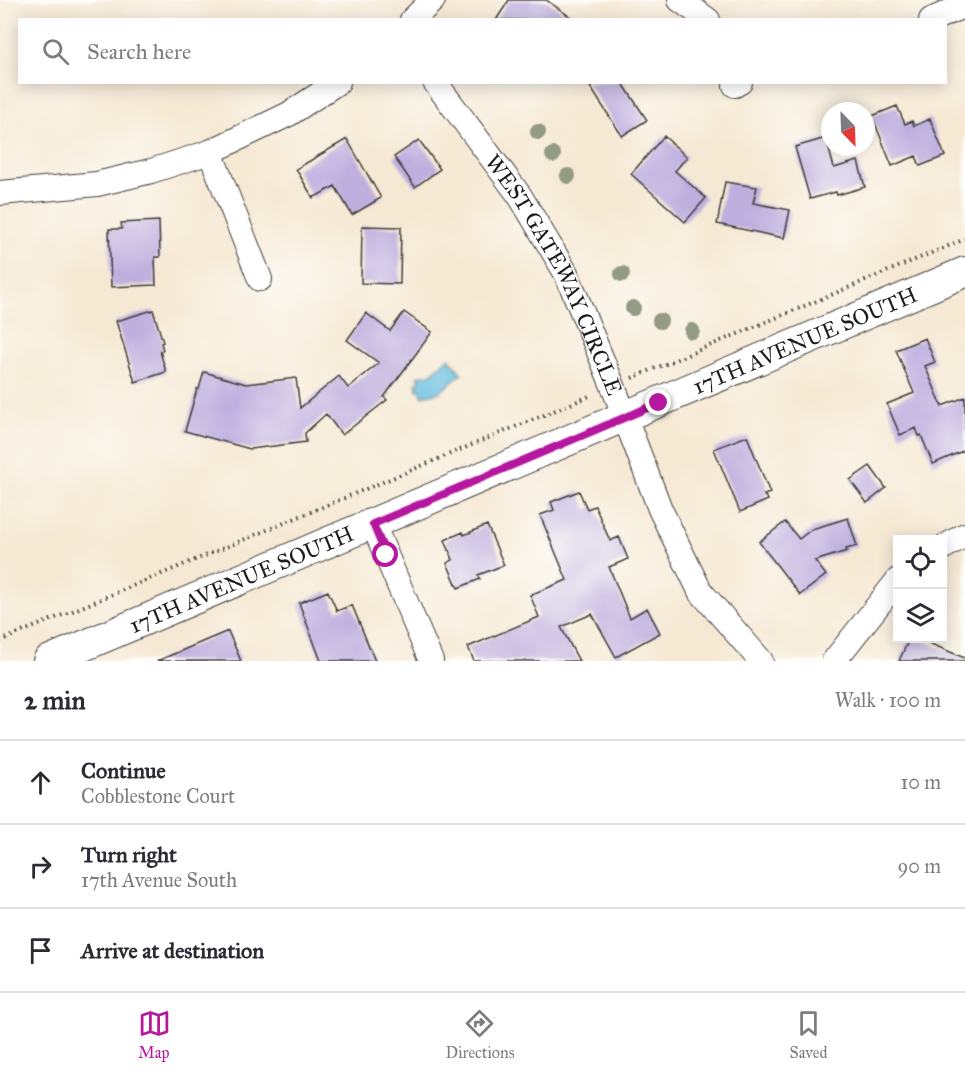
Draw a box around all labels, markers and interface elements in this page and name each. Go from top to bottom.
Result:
search box [18,18,947,84]
icon: search [39,35,72,68]
text: Search here [87,38,191,65]
north arrow [821,102,875,156]
street label: WEST GATEWAY CIRCLE [480,149,629,399]
street label: 17TH AVENUE SOUTH [689,281,921,399]
route end [645,389,671,415]
street label: 17TH AVENUE SOUTH [125,520,357,638]
map controls [893,535,947,643]
button: locate [893,535,947,589]
route start [372,541,398,567]
button: layers [893,589,947,643]
text: 2 min [24,684,85,716]
text: Walk · 100 m [835,688,941,712]
text: Continue [81,757,166,784]
icon: ahead [24,766,57,799]
text: 10 m [900,770,941,794]
text: Cobblestone Court [81,784,235,808]
text: Turn right [81,841,177,868]
icon: right [24,850,57,883]
text: 90 m [898,854,941,878]
text: 17th Avenue South [81,868,237,892]
icon: arrive [24,934,57,967]
text: Arrive at destination [81,937,264,964]
tab: Map [138,1007,171,1062]
tab: Directions [446,1007,514,1062]
tab: Saved [789,1007,827,1062]

